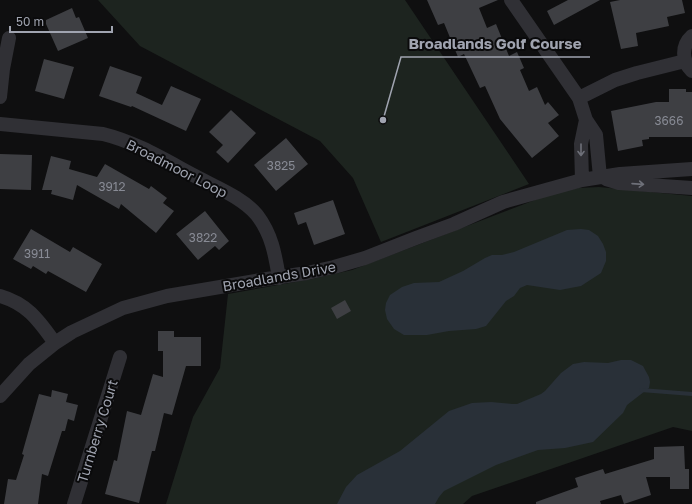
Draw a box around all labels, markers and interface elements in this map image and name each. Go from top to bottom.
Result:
scale bar [10,8,112,34]
text: 50 m [16,14,44,29]
callout: Broadlands Golf Course [401,30,590,57]
text: Broadlands Golf Course [409,34,582,52]
house number: 3666 [655,113,683,128]
street label: Broadmoor Loop [124,135,230,201]
one-way arrow [577,143,585,156]
house number: 3825 [267,158,295,173]
house number: 3912 [98,179,126,194]
one-way arrow [631,181,644,188]
house number: 3822 [189,230,217,245]
house number: 3911 [24,246,50,261]
street label: Broadlands Drive [221,258,337,294]
street label: Turnberry Court [73,377,121,485]

